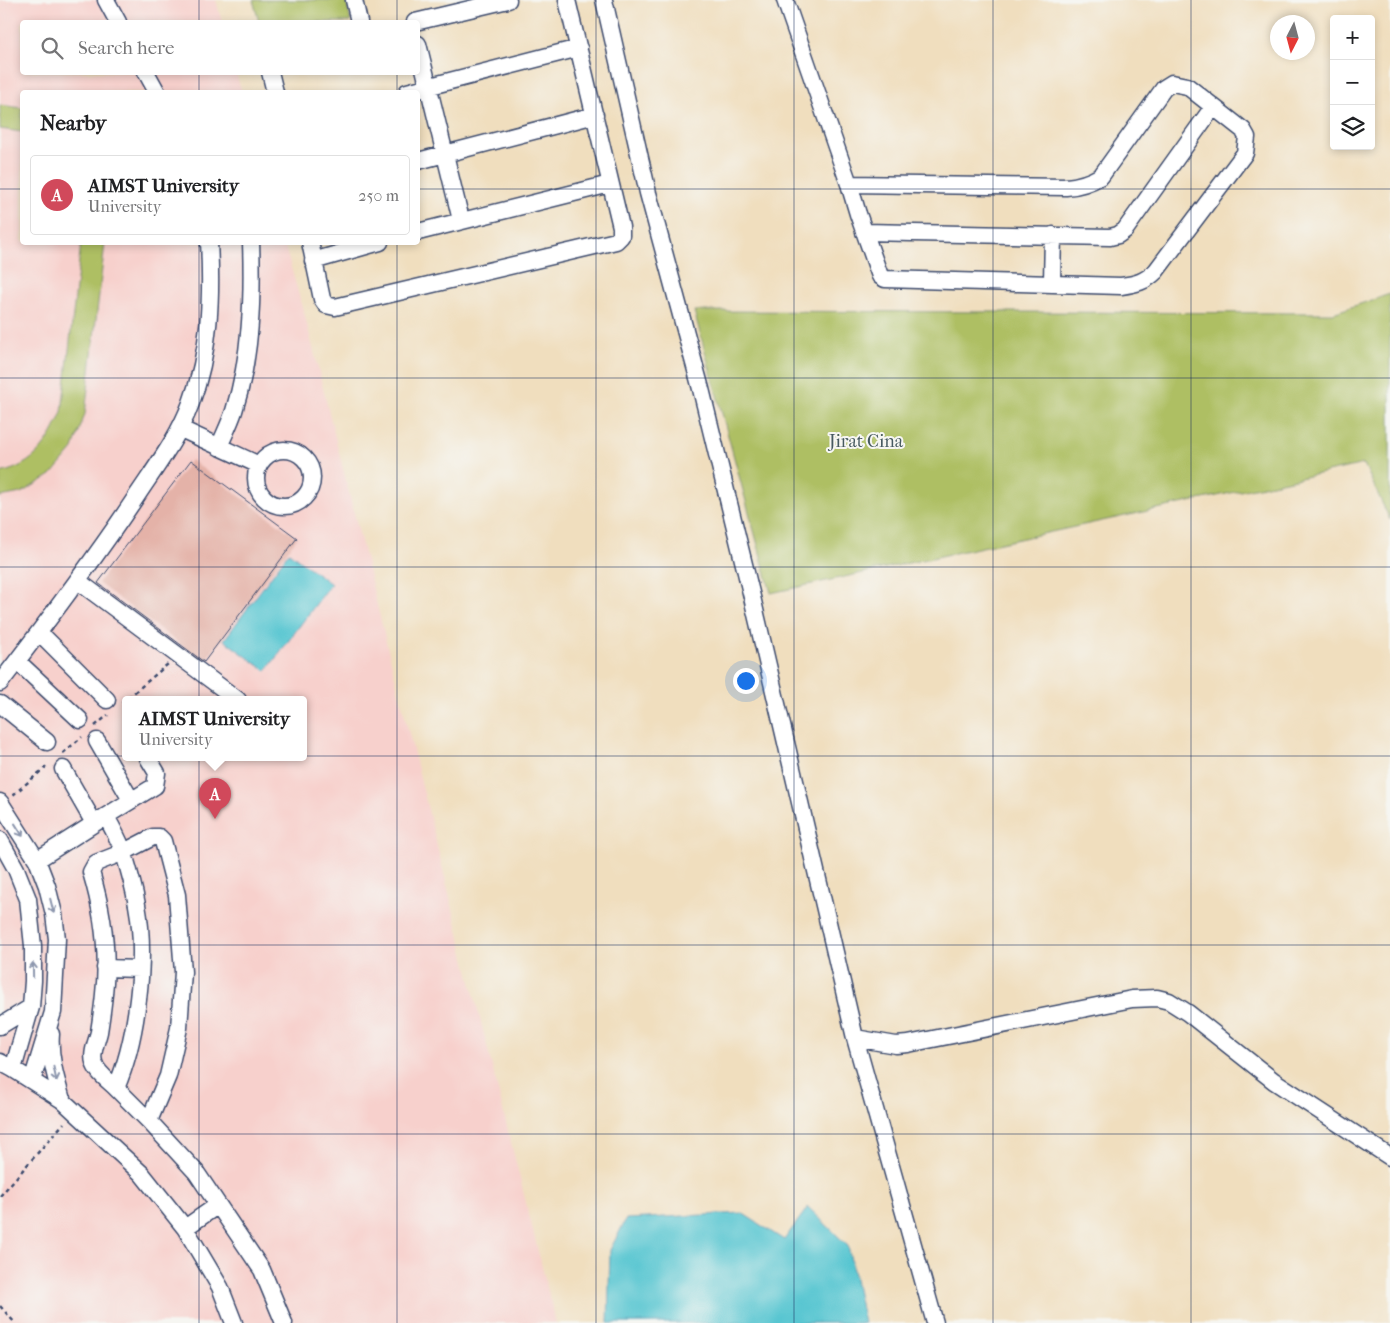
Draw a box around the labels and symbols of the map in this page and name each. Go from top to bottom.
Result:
north arrow [1270,15,1315,60]
park label: Jirat Cina [827,431,904,452]
your location [733,668,759,694]
pin: A [199,778,231,819]
one-way arrow [15,823,25,837]
one-way arrow [48,897,57,913]
one-way arrow [28,962,38,978]
one-way arrow [51,1065,60,1081]

